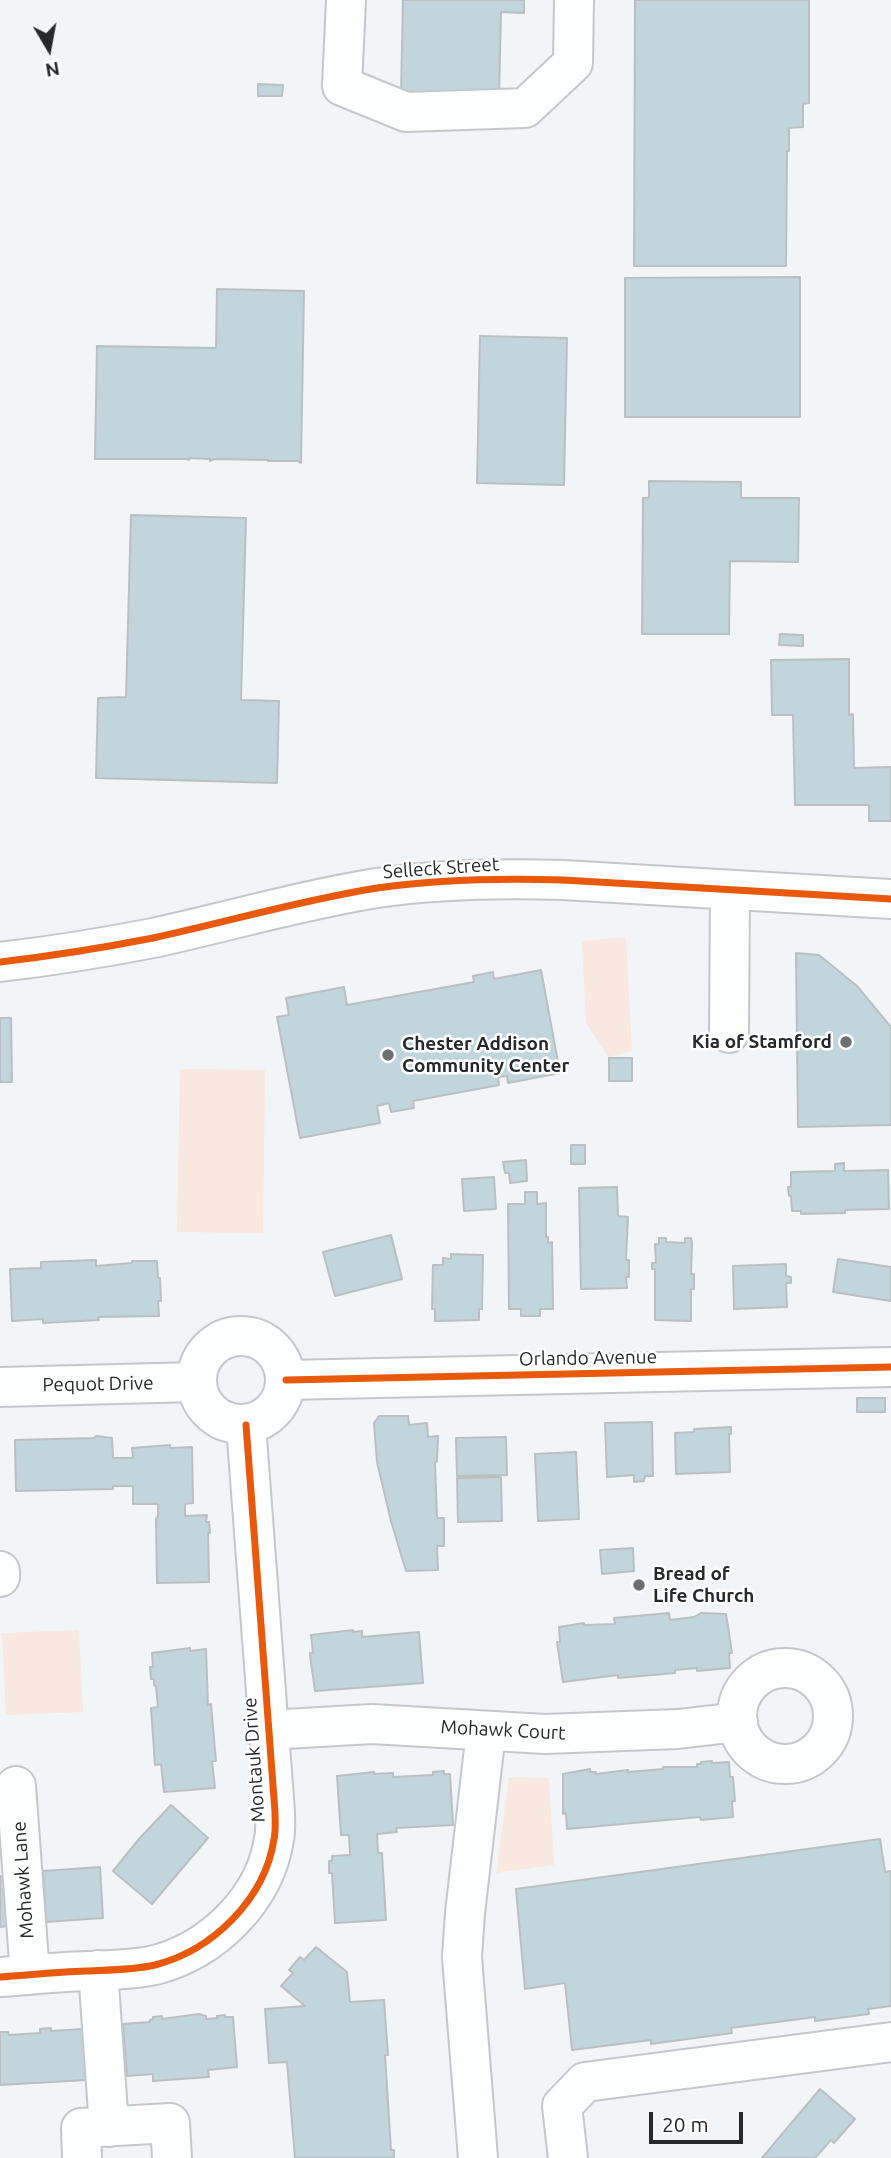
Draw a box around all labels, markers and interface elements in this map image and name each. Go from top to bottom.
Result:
north arrow [14,14,84,84]
text: N [44,58,62,82]
street label: Selleck Street [382,853,500,883]
place label: Kia of Stamford [692,1031,832,1053]
place label: Chester Addison Community Center [402,1033,569,1077]
marker: Kia of Stamford [838,1034,854,1050]
marker: Chester Addison Community Center [380,1047,396,1063]
street label: Orlando Avenue [519,1345,657,1371]
street label: Pequot Drive [42,1372,154,1396]
place label: Bread of Life Church [653,1563,754,1607]
marker: Bread of Life Church [631,1577,647,1593]
street label: Montauk Drive [238,1697,270,1823]
street label: Mohawk Court [440,1715,566,1745]
street label: Mohawk Lane [8,1820,38,1940]
scale bar [653,2098,748,2142]
text: 20 m [662,2112,709,2136]

